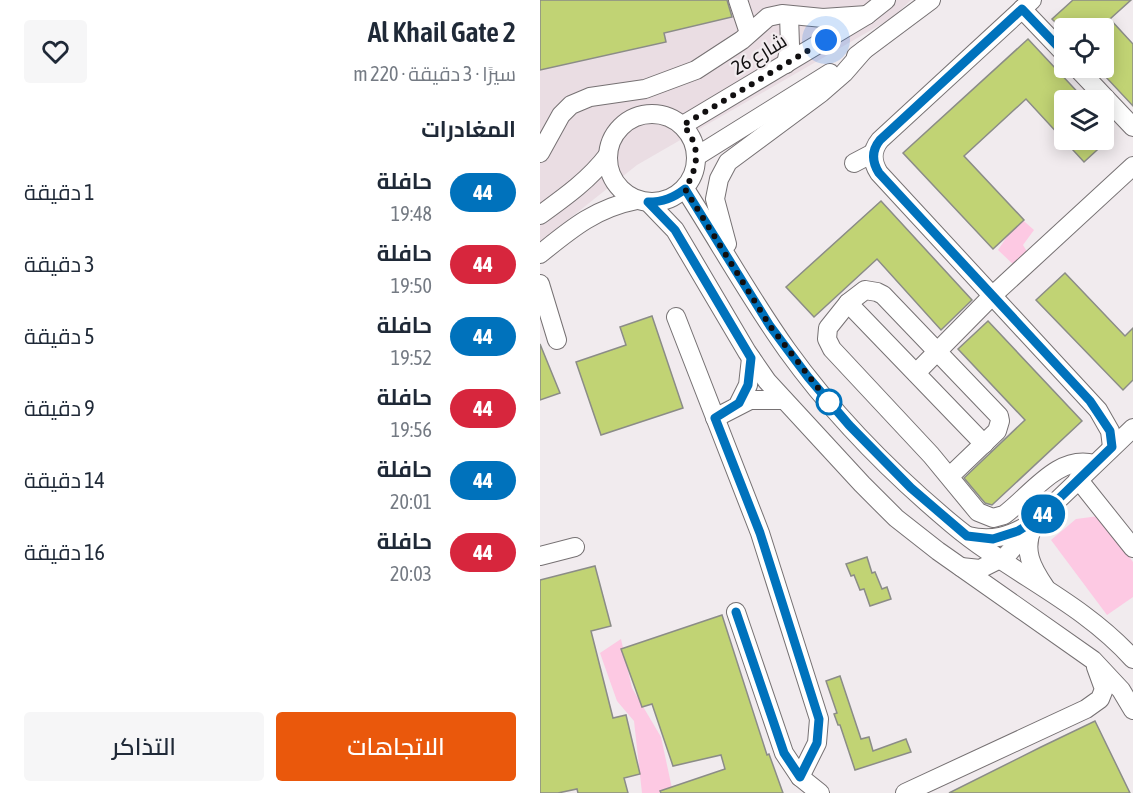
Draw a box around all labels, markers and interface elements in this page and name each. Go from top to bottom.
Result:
text: Al Khail Gate 2 [368,16,516,48]
map controls [1054,18,1114,150]
button: locate [1054,18,1114,78]
button: heart [24,20,87,83]
your location [811,25,841,55]
street label: شارع 26 [727,28,792,82]
text: سيرًا · 3 دقيقة · 220 m [353,62,516,85]
button: layers [1054,90,1114,150]
text: المغادرات [421,116,516,142]
text: حافلة [377,168,432,194]
text: 1 دقيقة [24,179,95,205]
text: 44 [473,180,493,204]
text: 19:48 [391,202,432,225]
text: حافلة [377,240,432,266]
text: 3 دقيقة [24,251,95,277]
text: 44 [473,252,493,276]
text: 19:50 [391,274,432,297]
text: حافلة [377,312,432,338]
text: 5 دقيقة [24,323,95,349]
text: 44 [473,324,493,348]
text: 19:52 [391,346,432,369]
text: حافلة [377,384,432,410]
unlabelled marker [816,389,842,415]
text: 9 دقيقة [24,395,95,421]
text: 44 [473,396,493,420]
text: 19:56 [391,418,432,441]
text: حافلة [377,456,432,482]
text: 14 دقيقة [24,467,105,493]
text: 44 [473,468,493,492]
text: 20:01 [390,490,432,513]
line badge: 44 [1016,494,1070,534]
text: 44 [1033,502,1053,526]
text: حافلة [377,528,432,554]
text: 16 دقيقة [24,539,105,565]
text: 44 [473,540,493,564]
text: 20:03 [390,562,432,585]
button: التذاكر [24,712,264,781]
button: الاتجاهات [276,712,516,781]

